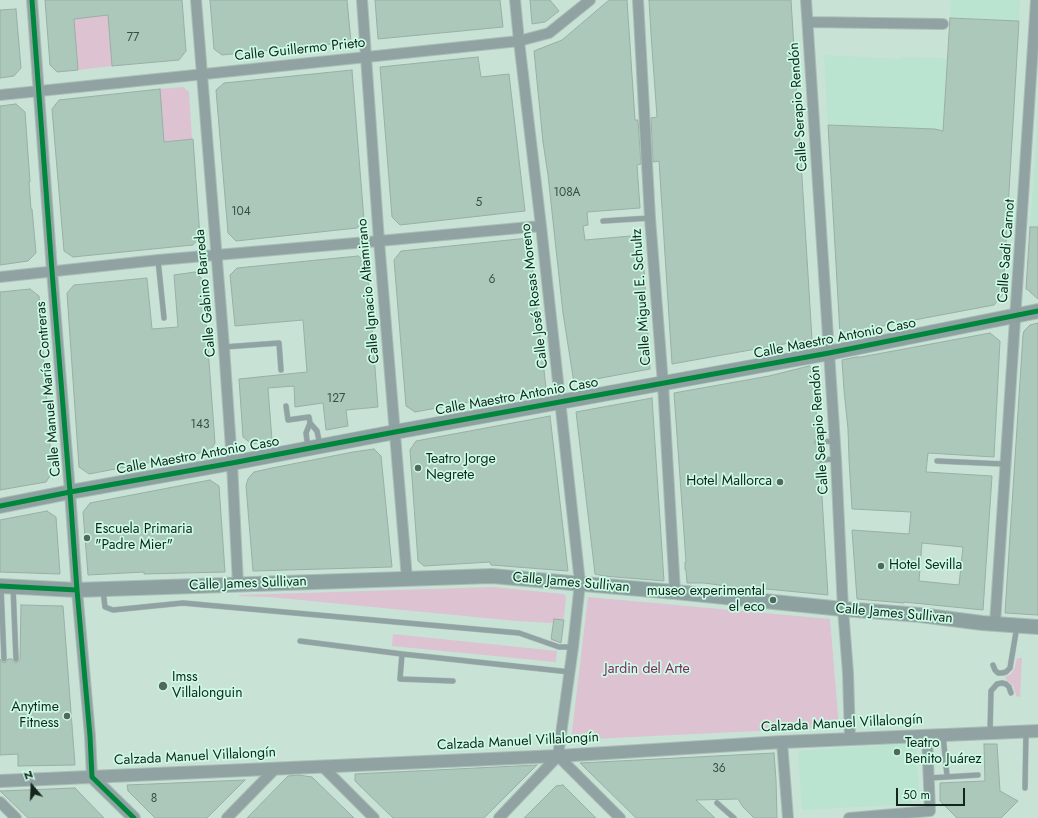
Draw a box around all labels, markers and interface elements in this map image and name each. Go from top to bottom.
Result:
house number: 77 [127,31,139,45]
street label: Calle Guillermo Prieto [234,35,366,65]
street label: Calle Serapio Rendón [786,42,812,172]
house number: 108A [554,186,580,200]
house number: 5 [476,196,482,210]
street label: Calle Sadi Carnot [995,199,1019,303]
house number: 104 [231,205,251,219]
street label: Calle Ignacio Altamirano [354,218,384,364]
street label: Calle José Rosas Moreno [518,223,552,369]
street label: Calle Gabino Barreda [192,228,220,358]
street label: Calle Miguel E. Schultz [629,228,655,366]
house number: 6 [489,273,495,287]
street label: Calle Manuel María Contreras [33,301,65,477]
street label: Calle Maestro Antonio Caso [752,315,918,363]
street label: Calle Serapio Rendón [807,365,833,495]
street label: Calle Maestro Antonio Caso [434,374,600,420]
house number: 127 [327,392,345,406]
house number: 143 [191,418,209,432]
street label: Calle Maestro Antonio Caso [115,433,281,479]
place label: Teatro Jorge Negrete [426,452,496,484]
marker: Teatro Jorge Negrete [413,463,423,473]
place label: Hotel Mallorca [686,474,772,490]
marker: Hotel Mallorca [775,477,785,487]
place label: Escuela Primaria "Padre Mier" [95,522,192,554]
marker: Escuela Primaria "Padre Mier" [82,533,92,543]
place label: Hotel Sevilla [889,558,962,574]
marker: Hotel Sevilla [876,561,886,571]
street label: Calle James Sullivan [512,570,630,596]
street label: Calle James Sullivan [189,574,307,594]
place label: museo experimental el eco [647,584,765,616]
marker: museo experimental el eco [768,595,778,605]
street label: Calle James Sullivan [835,601,953,627]
park label: Jardin del Arte [604,662,690,678]
place label: Imss Villalonguin [172,670,243,702]
marker: Imss Villalonguin [157,680,169,692]
place label: Anytime Fitness [11,700,59,732]
marker: Anytime Fitness [62,711,72,721]
street label: Calzada Manuel Villalongín [761,711,923,737]
street label: Calzada Manuel Villalongín [437,729,599,755]
place label: Teatro Benito Juárez [905,736,982,768]
street label: Calzada Manuel Villalongín [114,744,276,770]
marker: Teatro Benito Juárez [892,747,902,757]
house number: 36 [712,762,726,776]
north arrow [12,766,52,806]
text: N [21,766,35,784]
scale bar [898,780,967,806]
text: 50 m [903,786,930,804]
house number: 8 [151,792,157,806]

